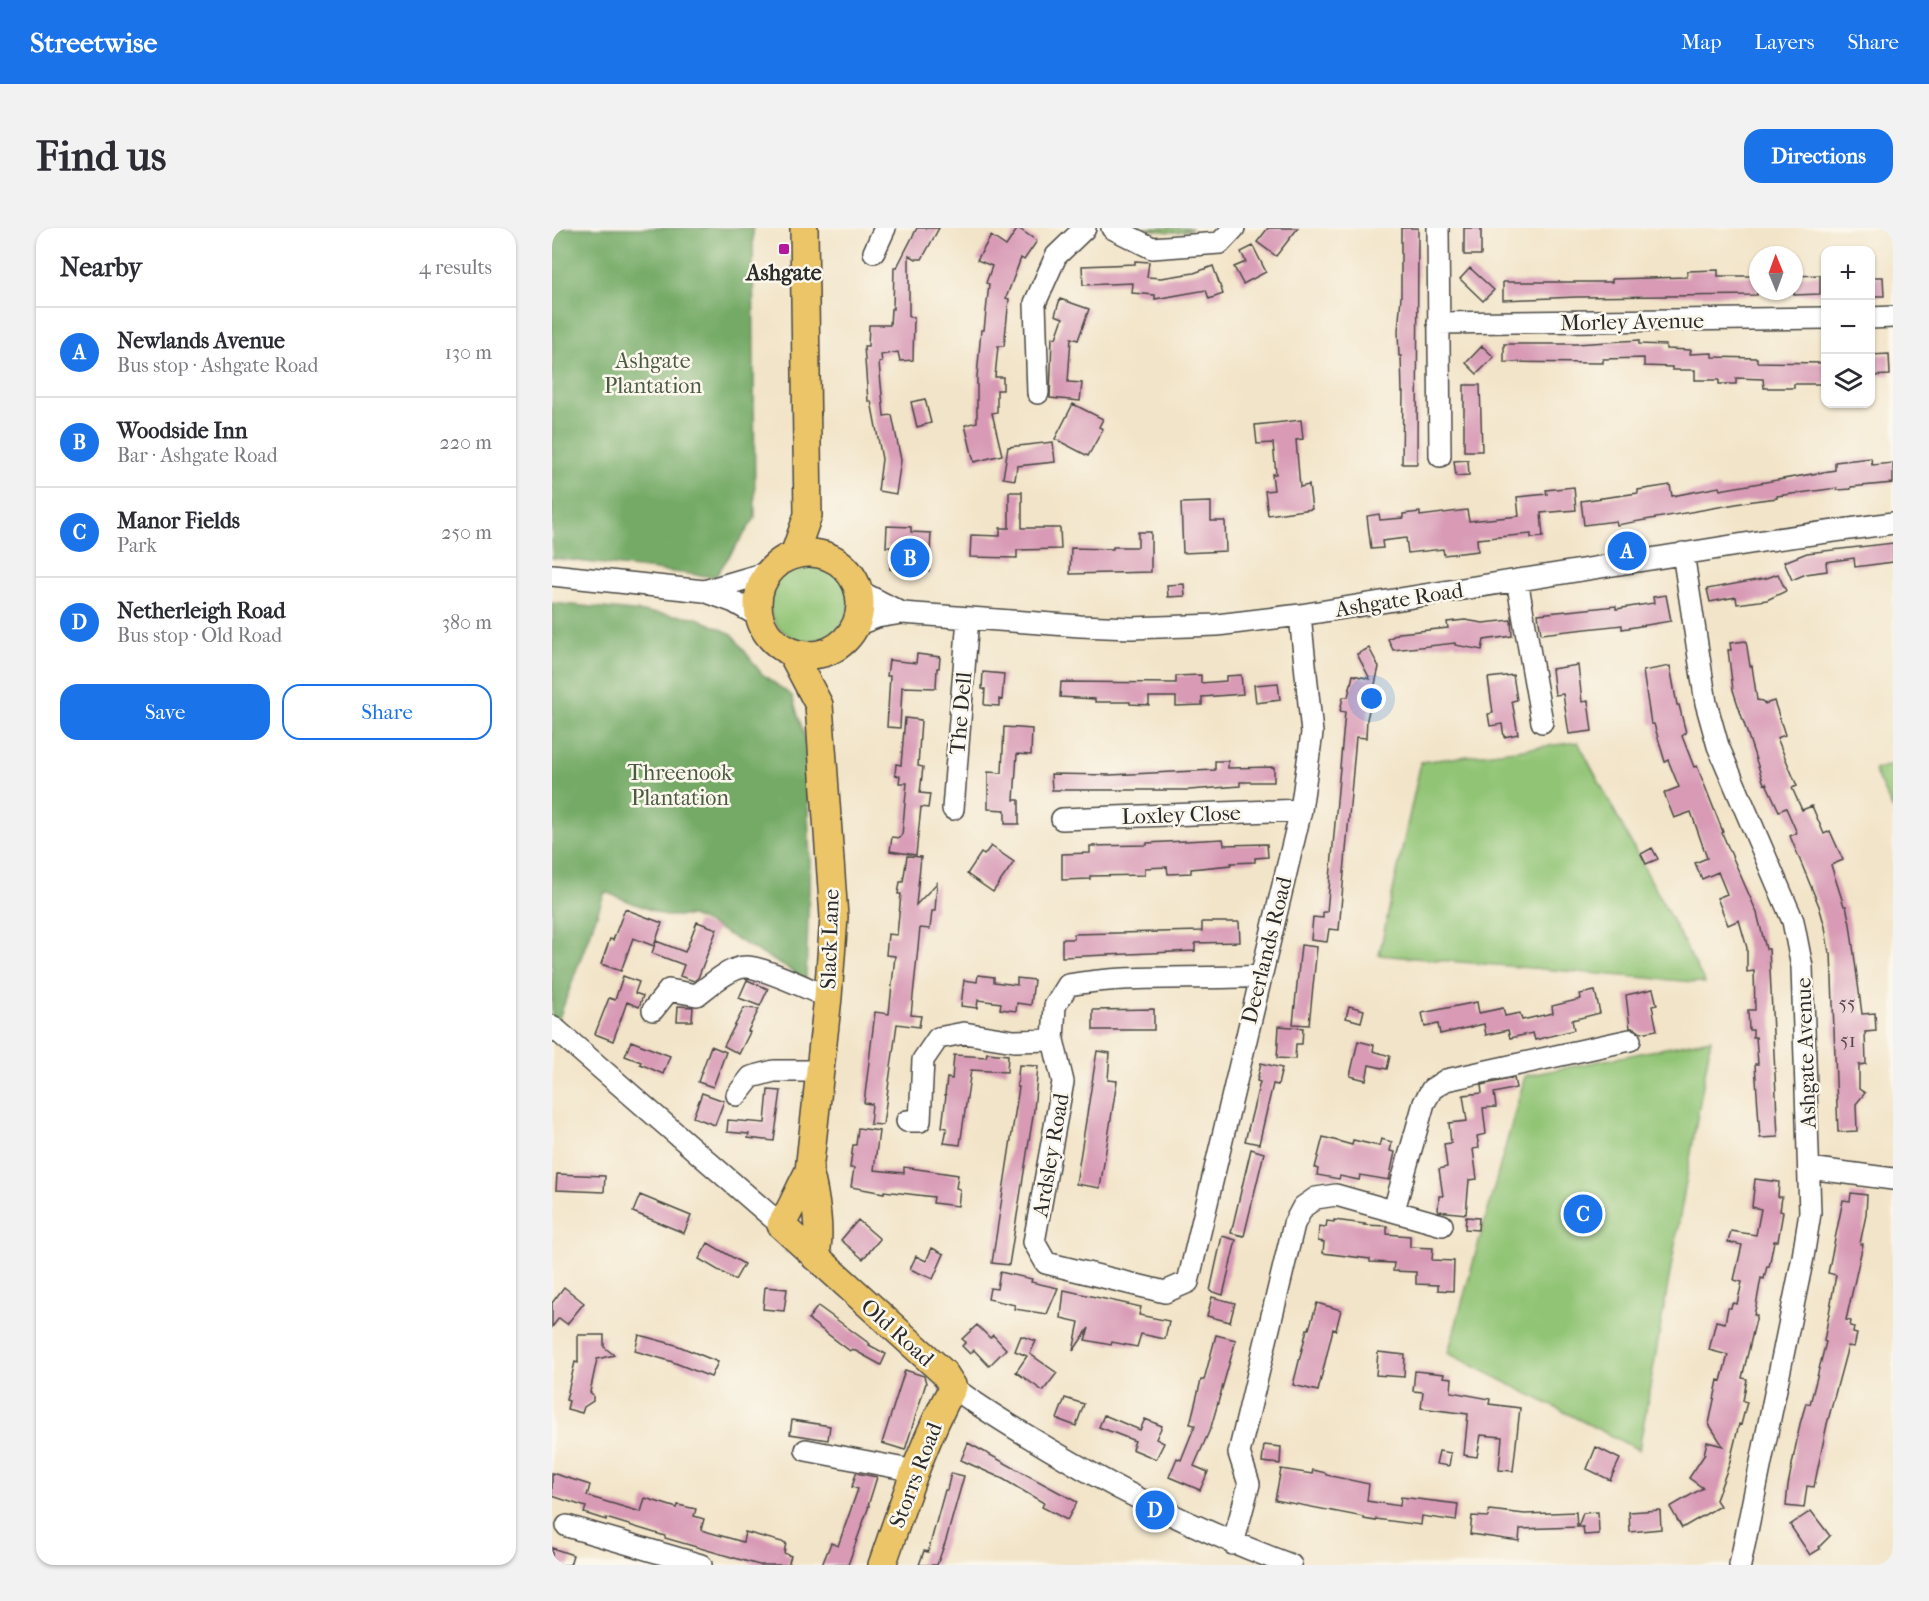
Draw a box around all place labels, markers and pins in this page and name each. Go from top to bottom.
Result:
marker: Ashgate [777,242,791,256]
place label: Ashgate [744,260,822,286]
pin: A [1608,528,1646,574]
pin: B [890,536,930,580]
pin: C [1564,1192,1602,1236]
pin: D [1136,1488,1174,1532]

